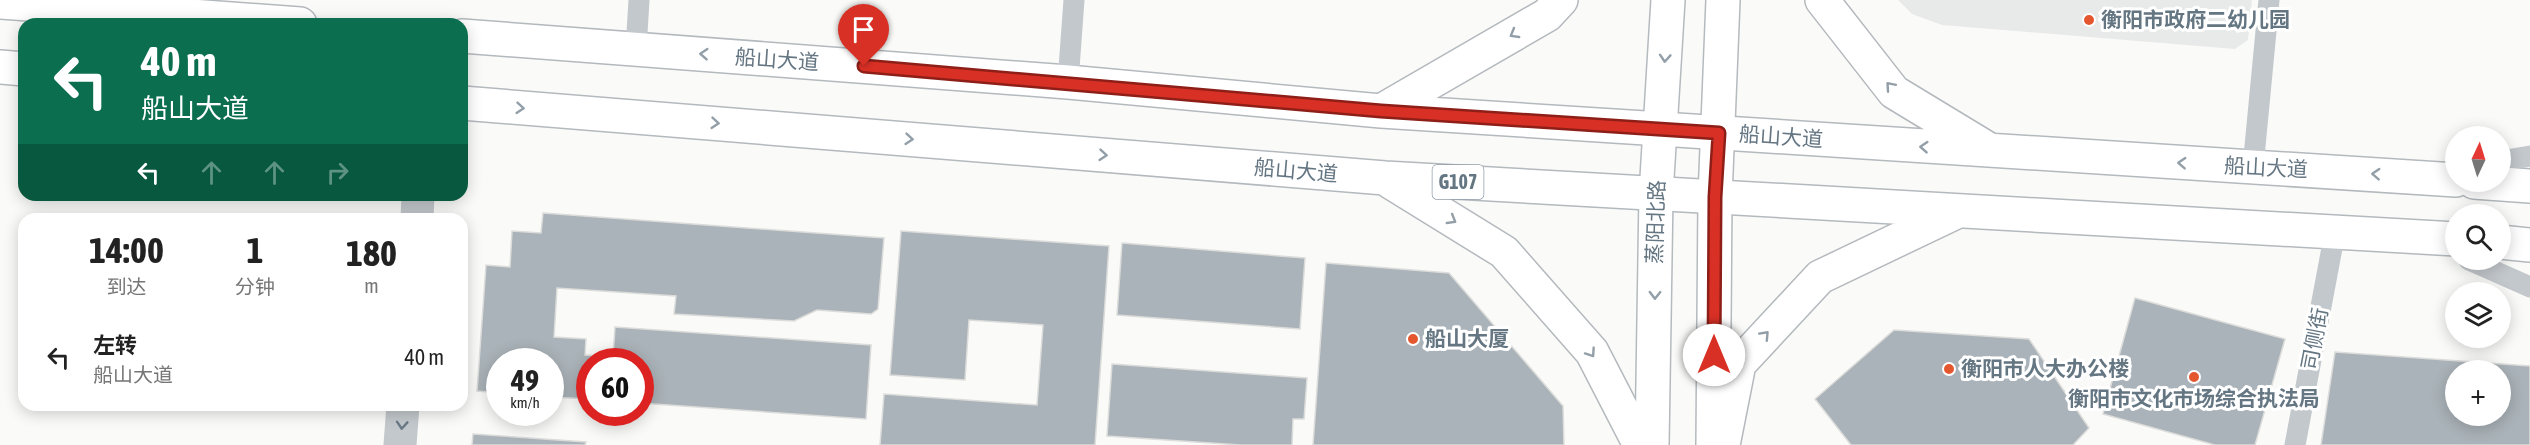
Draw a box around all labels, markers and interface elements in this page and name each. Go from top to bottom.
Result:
pin [838,4,889,66]
place label: 衡阳市政府二幼儿园 [2101,7,2290,31]
icon: arrive [847,13,880,46]
marker: 衡阳市政府二幼儿园 [2082,13,2096,27]
one-way arrow [1510,27,1520,38]
text: 40 m [141,37,216,85]
icon: left [42,42,120,120]
street label: 船山大道 [734,44,820,74]
one-way arrow [699,48,708,61]
one-way arrow [1658,54,1671,63]
one-way arrow [1887,82,1898,93]
text: 船山大道 [141,93,249,124]
one-way arrow [516,101,525,114]
one-way arrow [710,117,719,130]
street label: 船山大道 [1738,121,1824,151]
north arrow [2445,126,2511,192]
map controls [2445,126,2511,426]
one-way arrow [904,132,914,145]
one-way arrow [1920,141,1929,154]
one-way arrow [1099,148,1108,161]
street label: 船山大道 [2223,153,2309,181]
street label: 船山大道 [1253,154,1339,186]
icon: left [132,156,165,189]
icon: ahead [195,156,228,189]
icon: ahead [258,156,291,189]
icon: right [321,156,354,189]
one-way arrow [2177,157,2186,170]
road number: G107 [1432,165,1484,199]
one-way arrow [2372,168,2381,181]
street label: 蒸阳北路 [1642,180,1668,264]
button: search [2445,204,2511,270]
one-way arrow [1446,212,1456,224]
text: 14:00 [89,229,164,271]
text: 1 [247,229,263,271]
text: 180 [346,232,397,274]
text: m [364,274,379,297]
text: 到达 [107,275,147,298]
text: 分钟 [235,275,275,298]
button: layers [2445,282,2511,348]
one-way arrow [1648,291,1661,300]
street label: 司侧街 [2296,306,2332,372]
position arrow [1682,323,1746,387]
place label: 船山大厦 [1425,326,1509,350]
text: 左转 [93,332,137,358]
marker: 船山大厦 [1406,332,1420,346]
one-way arrow [1758,332,1769,342]
icon: left [42,341,75,374]
text: 40 m [404,344,444,370]
one-way arrow [1584,347,1595,358]
speed limit sign: 60 [576,348,654,426]
place label: 衡阳市人大办公楼 [1961,356,2129,380]
button: + [2445,360,2511,426]
marker: 衡阳市人大办公楼 [1942,362,1956,376]
text: 船山大道 [93,363,173,386]
text: 49 [511,363,539,397]
marker: 衡阳市文化市场综合执法局 [2187,370,2201,384]
place label: 衡阳市文化市场综合执法局 [2068,386,2320,410]
text: km/h [510,394,540,411]
one-way arrow [396,420,409,430]

